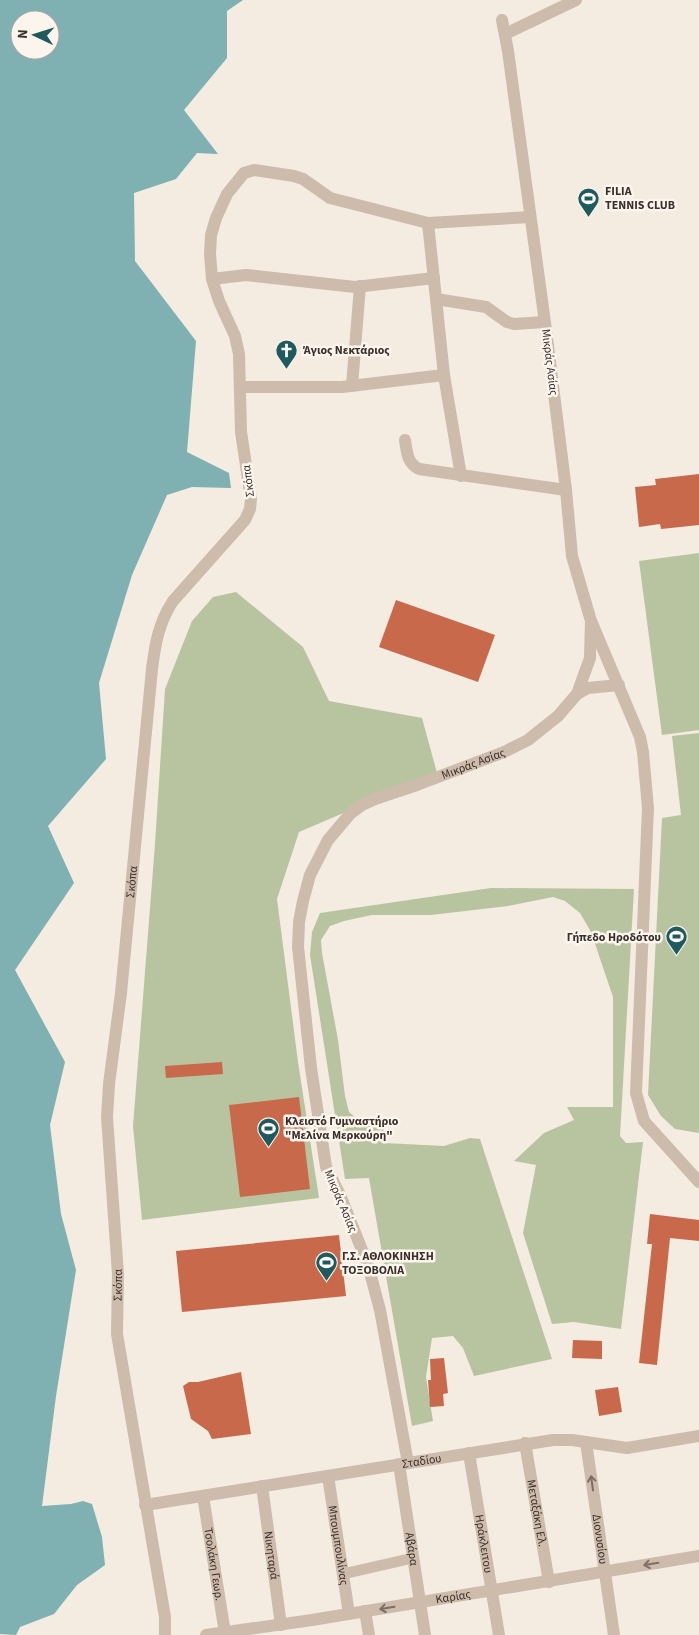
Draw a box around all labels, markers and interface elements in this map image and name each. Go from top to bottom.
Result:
north arrow [10,10,60,60]
text: N [13,29,33,40]
place label: FILIA TENNIS CLUB [605,183,675,214]
sports icon: FILIA TENNIS CLUB [577,186,601,217]
street label: Μικράς Ασίας [537,328,562,396]
church icon: Άγιος Νεκτάριος [275,338,299,369]
place label: Άγιος Νεκτάριος [303,342,390,359]
street label: Σκόπα [238,464,259,498]
street label: Μικράς Ασίας [439,744,508,784]
street label: Σκόπα [122,865,142,899]
sports icon: Γήπεδο Ηροδότου [665,925,689,956]
place label: Γήπεδο Ηροδότου [567,929,661,946]
place label: Κλειστό Γυμναστήριο "Μελίνα Μερκούρη" [285,1113,399,1144]
sports icon: Κλειστό Γυμναστήριο "Μελίνα Μερκούρη" [257,1116,281,1147]
street label: Μικράς Ασίας [320,1167,361,1235]
place label: Γ.Σ. ΑΘΛΟΚΙΝΗΣΗ ΤΟΞΟΒΟΛΙΑ [342,1248,434,1279]
sports icon: Γ.Σ. ΑΘΛΟΚΙΝΗΣΗ ΤΟΞΟΒΟΛΙΑ [314,1251,338,1282]
street label: Σκόπα [110,1268,127,1301]
street label: Σταδίου [401,1450,443,1473]
one-way arrow [586,1475,596,1491]
street label: Μεταξάκη Ελ. [522,1478,551,1548]
street label: Μπουμπουλίνας [324,1504,353,1586]
street label: Ηράκλειτου [470,1513,497,1574]
street label: Διονυσίου [588,1513,612,1565]
street label: Τσολάκη Γεωρ. [199,1526,228,1602]
street label: Νικηταρά [259,1530,283,1581]
street label: Αβάρα [401,1531,422,1567]
one-way arrow [643,1560,659,1570]
street label: Καρίας [434,1586,472,1608]
one-way arrow [379,1603,395,1613]

